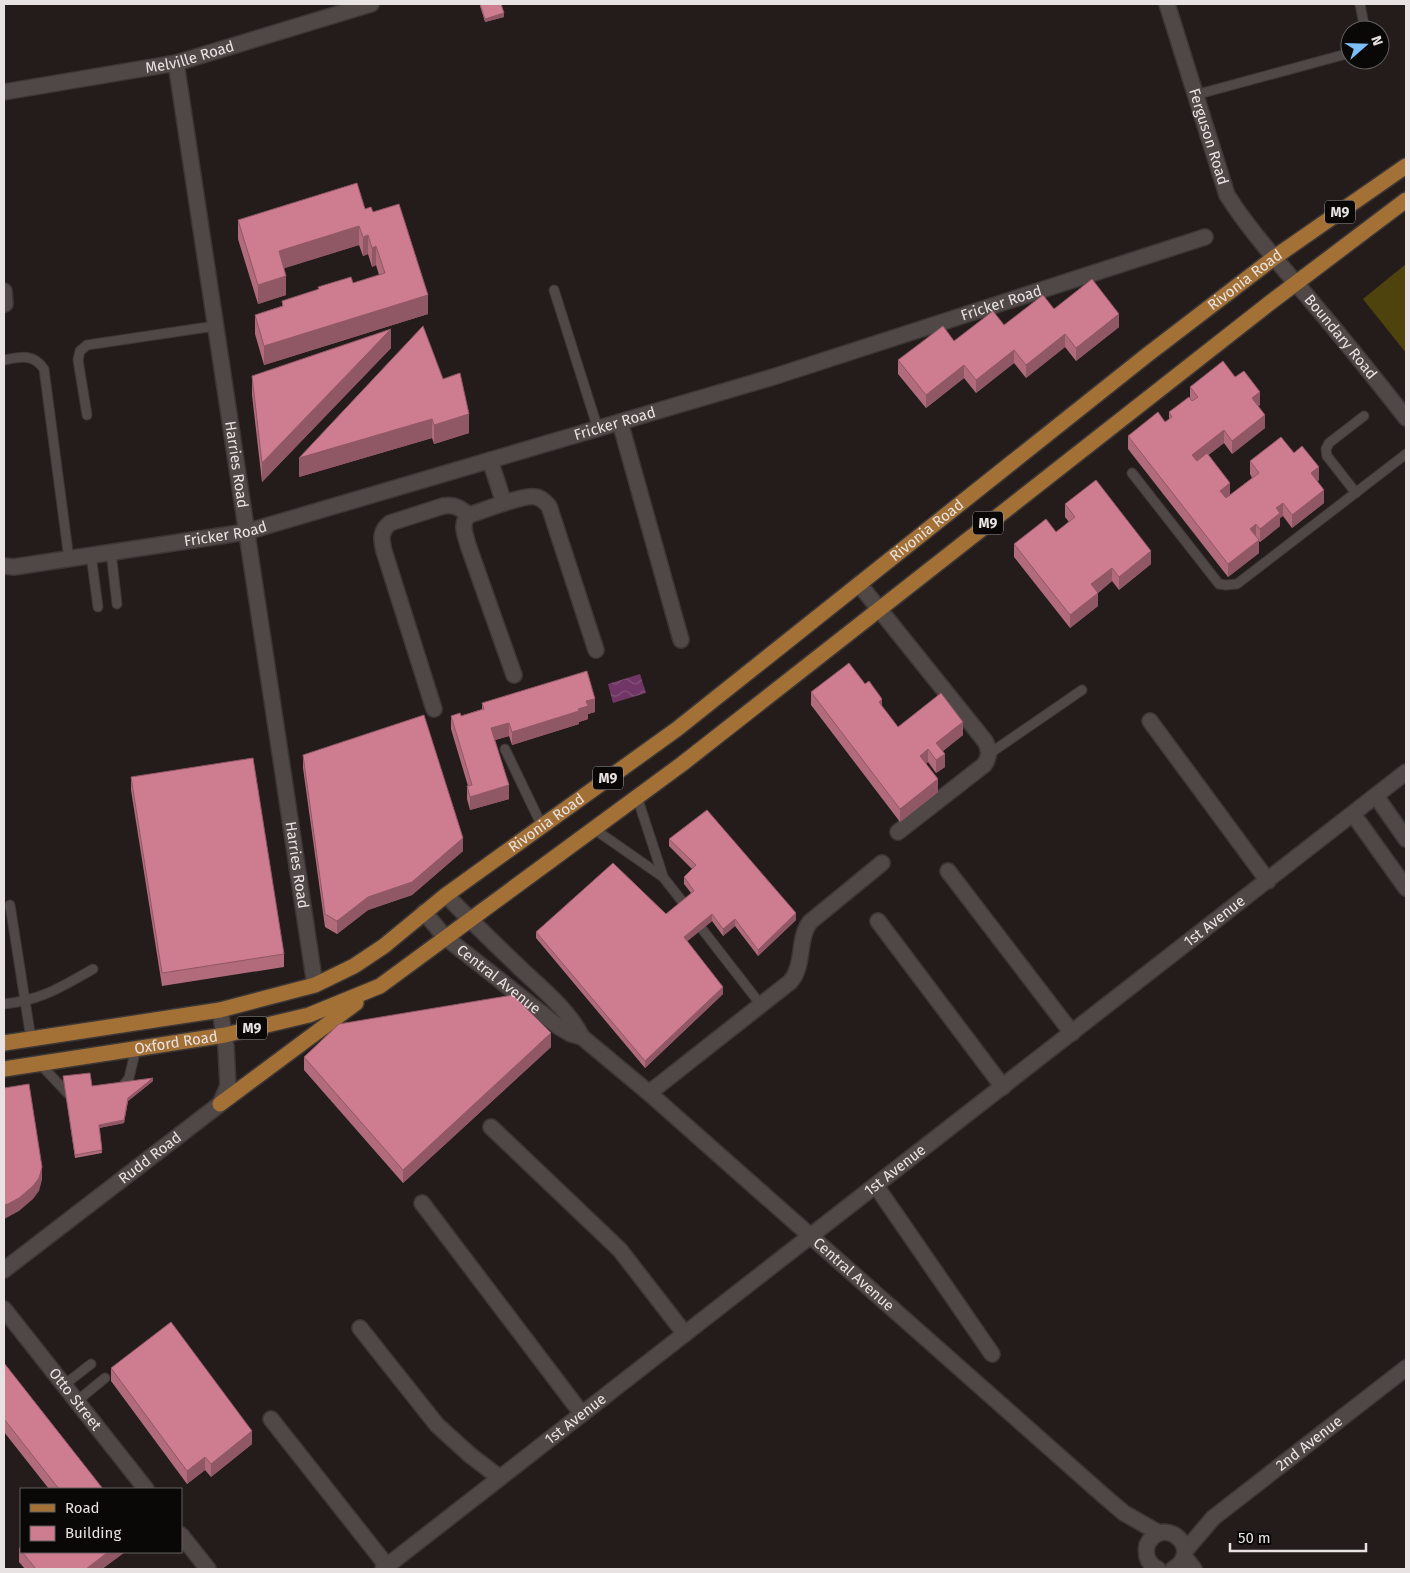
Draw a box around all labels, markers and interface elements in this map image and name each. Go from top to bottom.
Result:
north arrow [1340,20,1390,70]
text: N [1367,33,1386,48]
street label: Melville Road [144,37,236,77]
street label: Ferguson Road [1185,86,1232,187]
road number: M9 [1325,200,1355,223]
street label: Rivonia Road [1204,246,1286,314]
street label: Fricker Road [958,281,1044,325]
street label: Boundary Road [1301,291,1381,383]
street label: Fricker Road [572,403,658,444]
street label: Harries Road [221,420,252,509]
street label: Rivonia Road [886,495,967,565]
road number: M9 [973,512,1003,534]
street label: Fricker Road [183,517,269,550]
road number: M9 [593,766,623,790]
street label: Rivonia Road [505,790,588,856]
street label: Harries Road [281,820,312,910]
street label: 1st Avenue [1180,892,1249,951]
street label: Central Avenue [453,941,544,1018]
road number: M9 [237,1016,267,1040]
street label: Oxford Road [133,1027,219,1058]
street label: Rudd Road [115,1128,185,1188]
street label: 1st Avenue [861,1141,929,1200]
street label: Central Avenue [810,1234,898,1315]
street label: Otto Street [45,1364,106,1435]
street label: 1st Avenue [541,1390,610,1449]
street label: 2nd Avenue [1272,1412,1346,1475]
legend [20,1488,182,1553]
text: Road [65,1499,100,1517]
scale bar [1230,1520,1366,1552]
text: Building [65,1524,121,1542]
text: 50 m [1238,1529,1271,1547]

